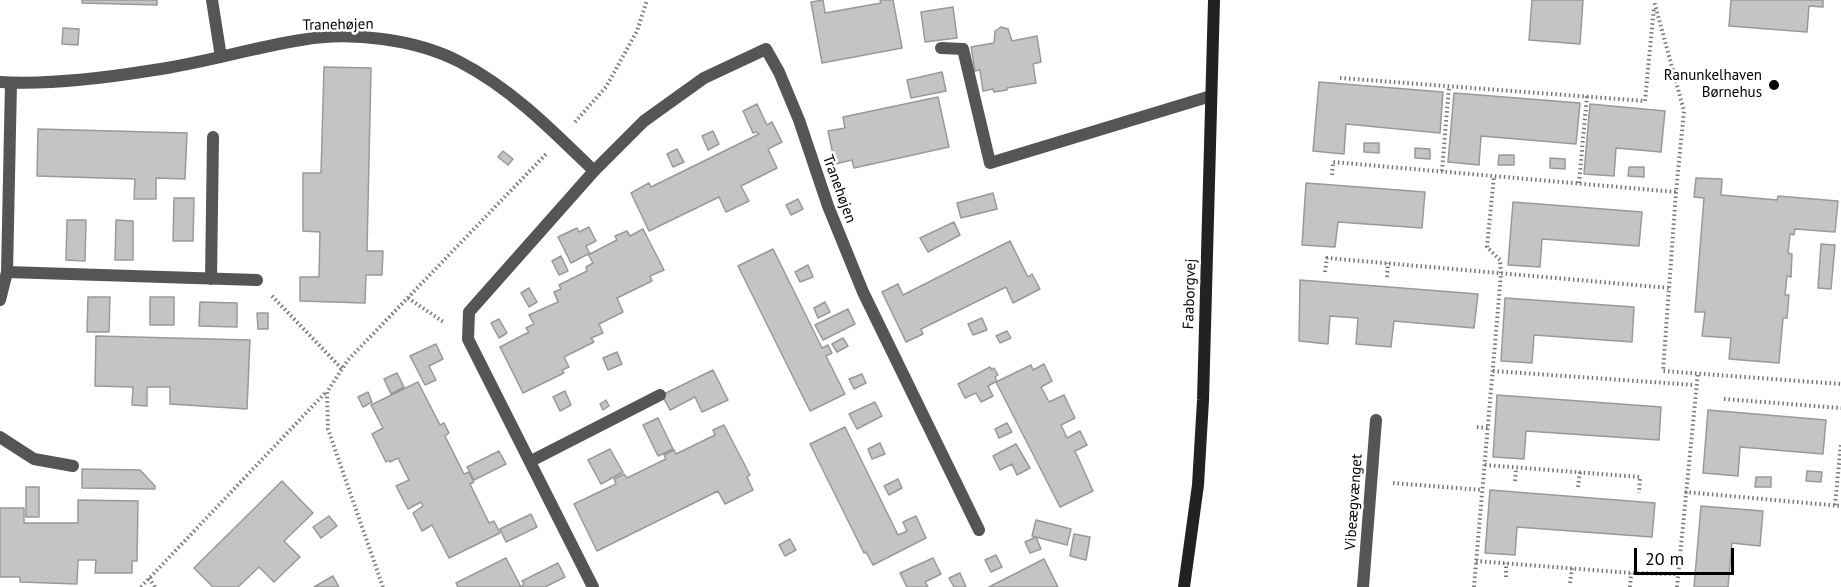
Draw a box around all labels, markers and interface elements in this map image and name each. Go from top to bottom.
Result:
street label: Tranehøjen [302,15,374,35]
place label: Ranunkelhaven Børnehus [1664,67,1762,102]
marker: Ranunkelhaven Børnehus [1767,78,1781,92]
street label: Tranehøjen [818,152,860,226]
street label: Faaborgvej [1180,258,1200,330]
street label: Vibeægvænget [1342,453,1366,551]
scale bar [1637,536,1738,574]
text: 20 m [1645,547,1684,570]

